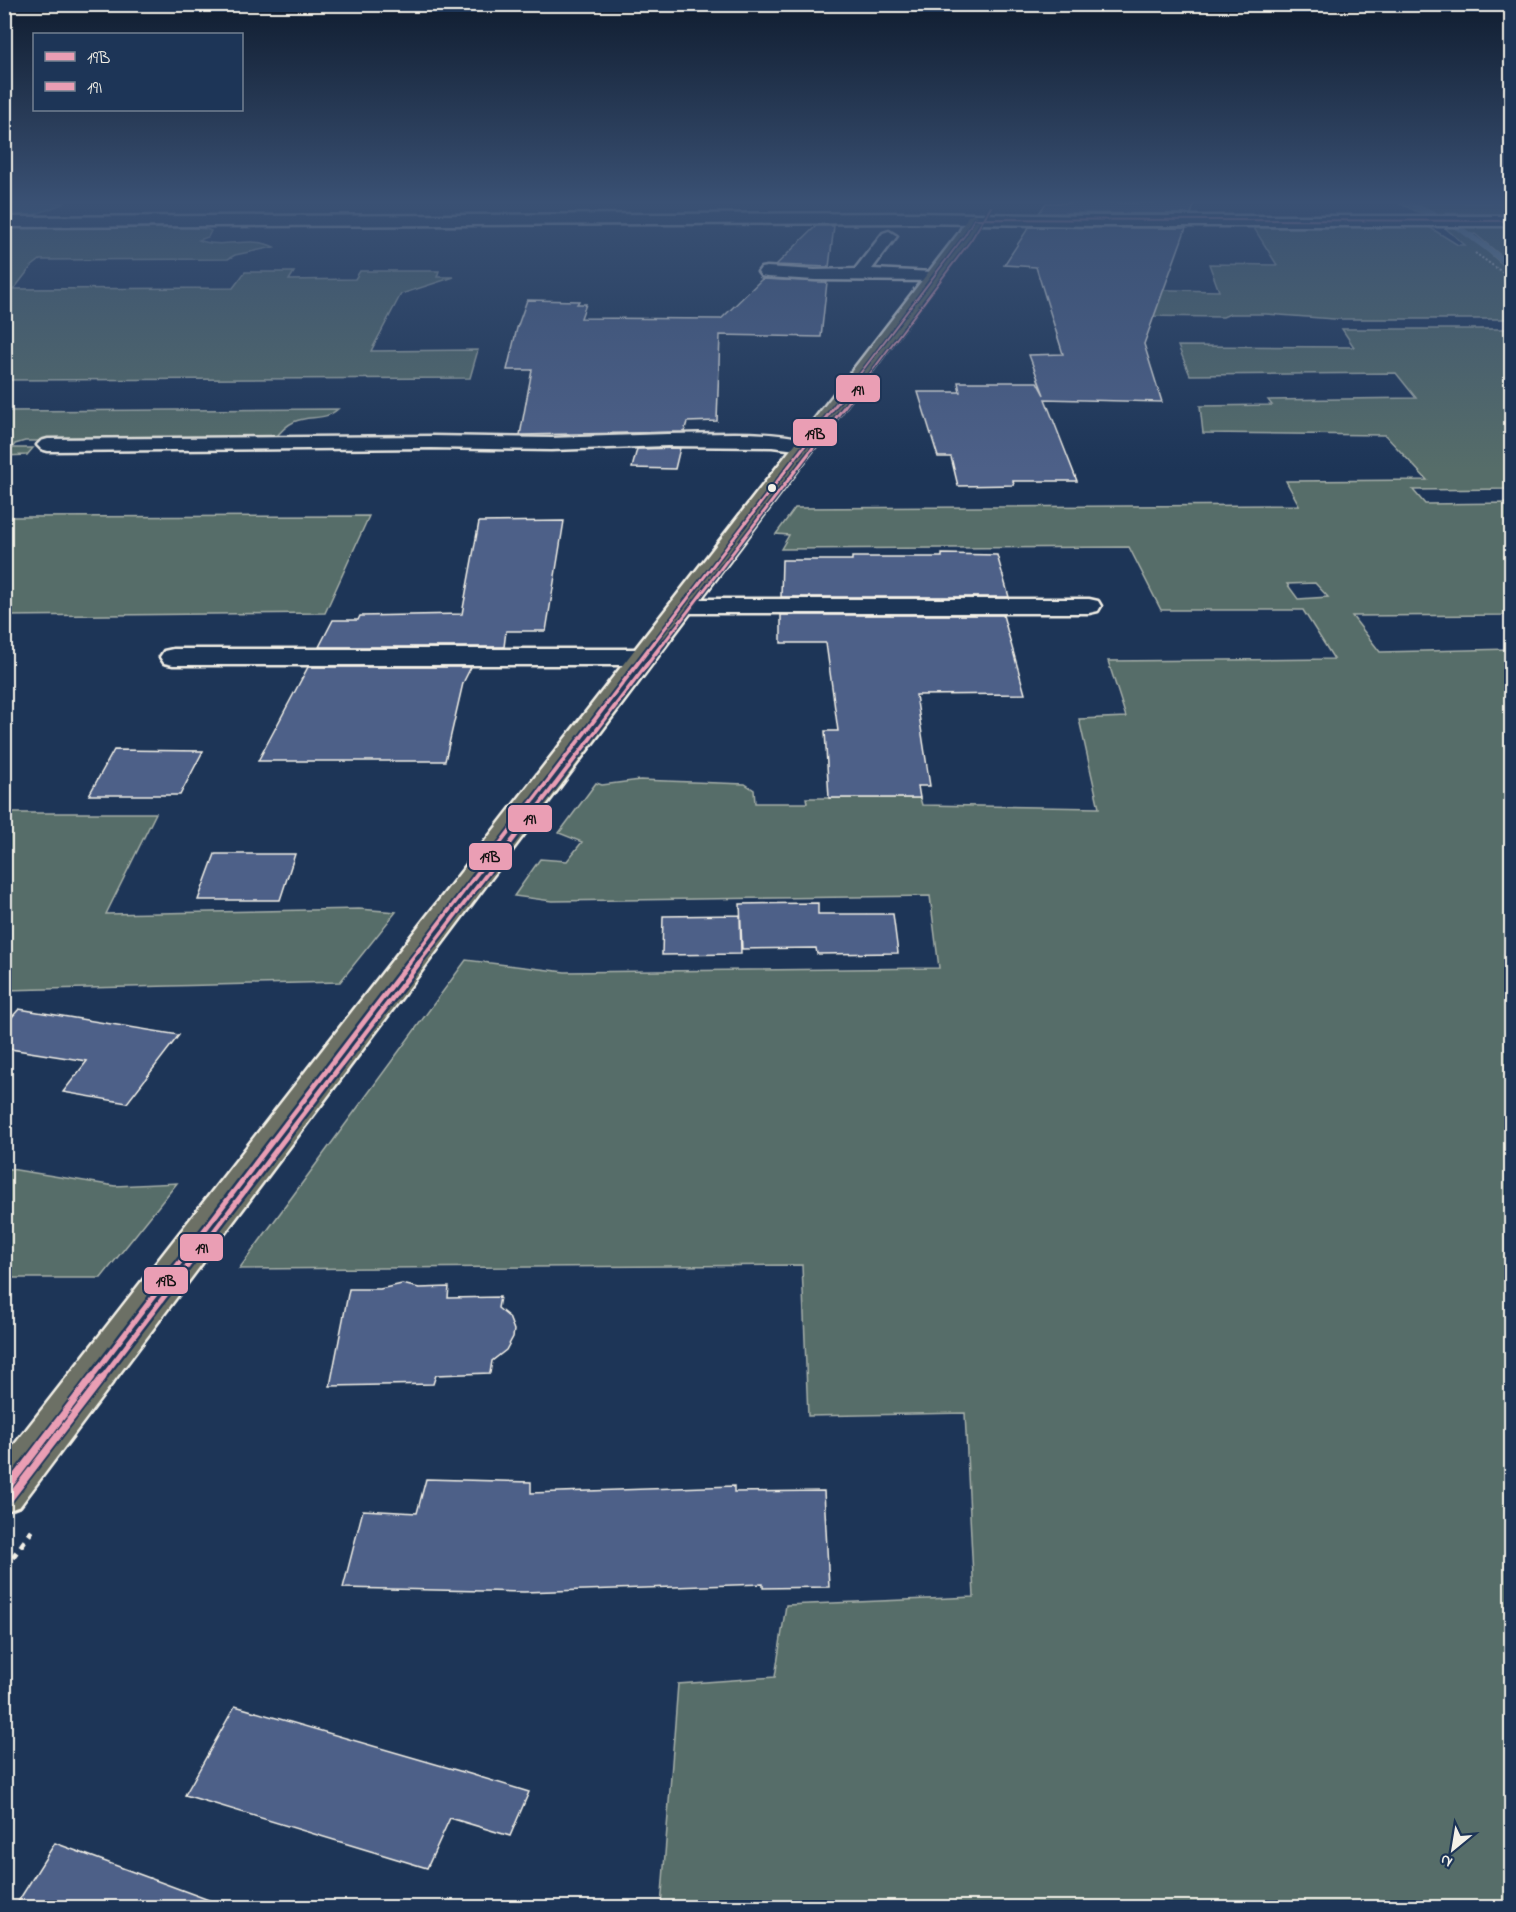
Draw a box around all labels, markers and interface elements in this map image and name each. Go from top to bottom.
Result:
legend [33,33,243,111]
text: 19B [87,46,110,72]
text: 19I [87,76,102,102]
line badge: 19I [835,374,881,403]
text: 19I [851,379,865,403]
line badge: 19B [792,418,838,447]
text: 19B [805,423,826,447]
unlabelled marker [766,482,778,494]
line badge: 19I [507,804,553,833]
text: 19I [523,808,537,832]
line badge: 19B [468,842,513,871]
text: 19B [480,846,501,870]
line badge: 19I [179,1233,224,1262]
text: 19I [195,1237,209,1261]
line badge: 19B [143,1266,189,1295]
text: 19B [156,1270,177,1294]
north arrow [1423,1819,1483,1879]
text: N [1436,1847,1457,1873]

